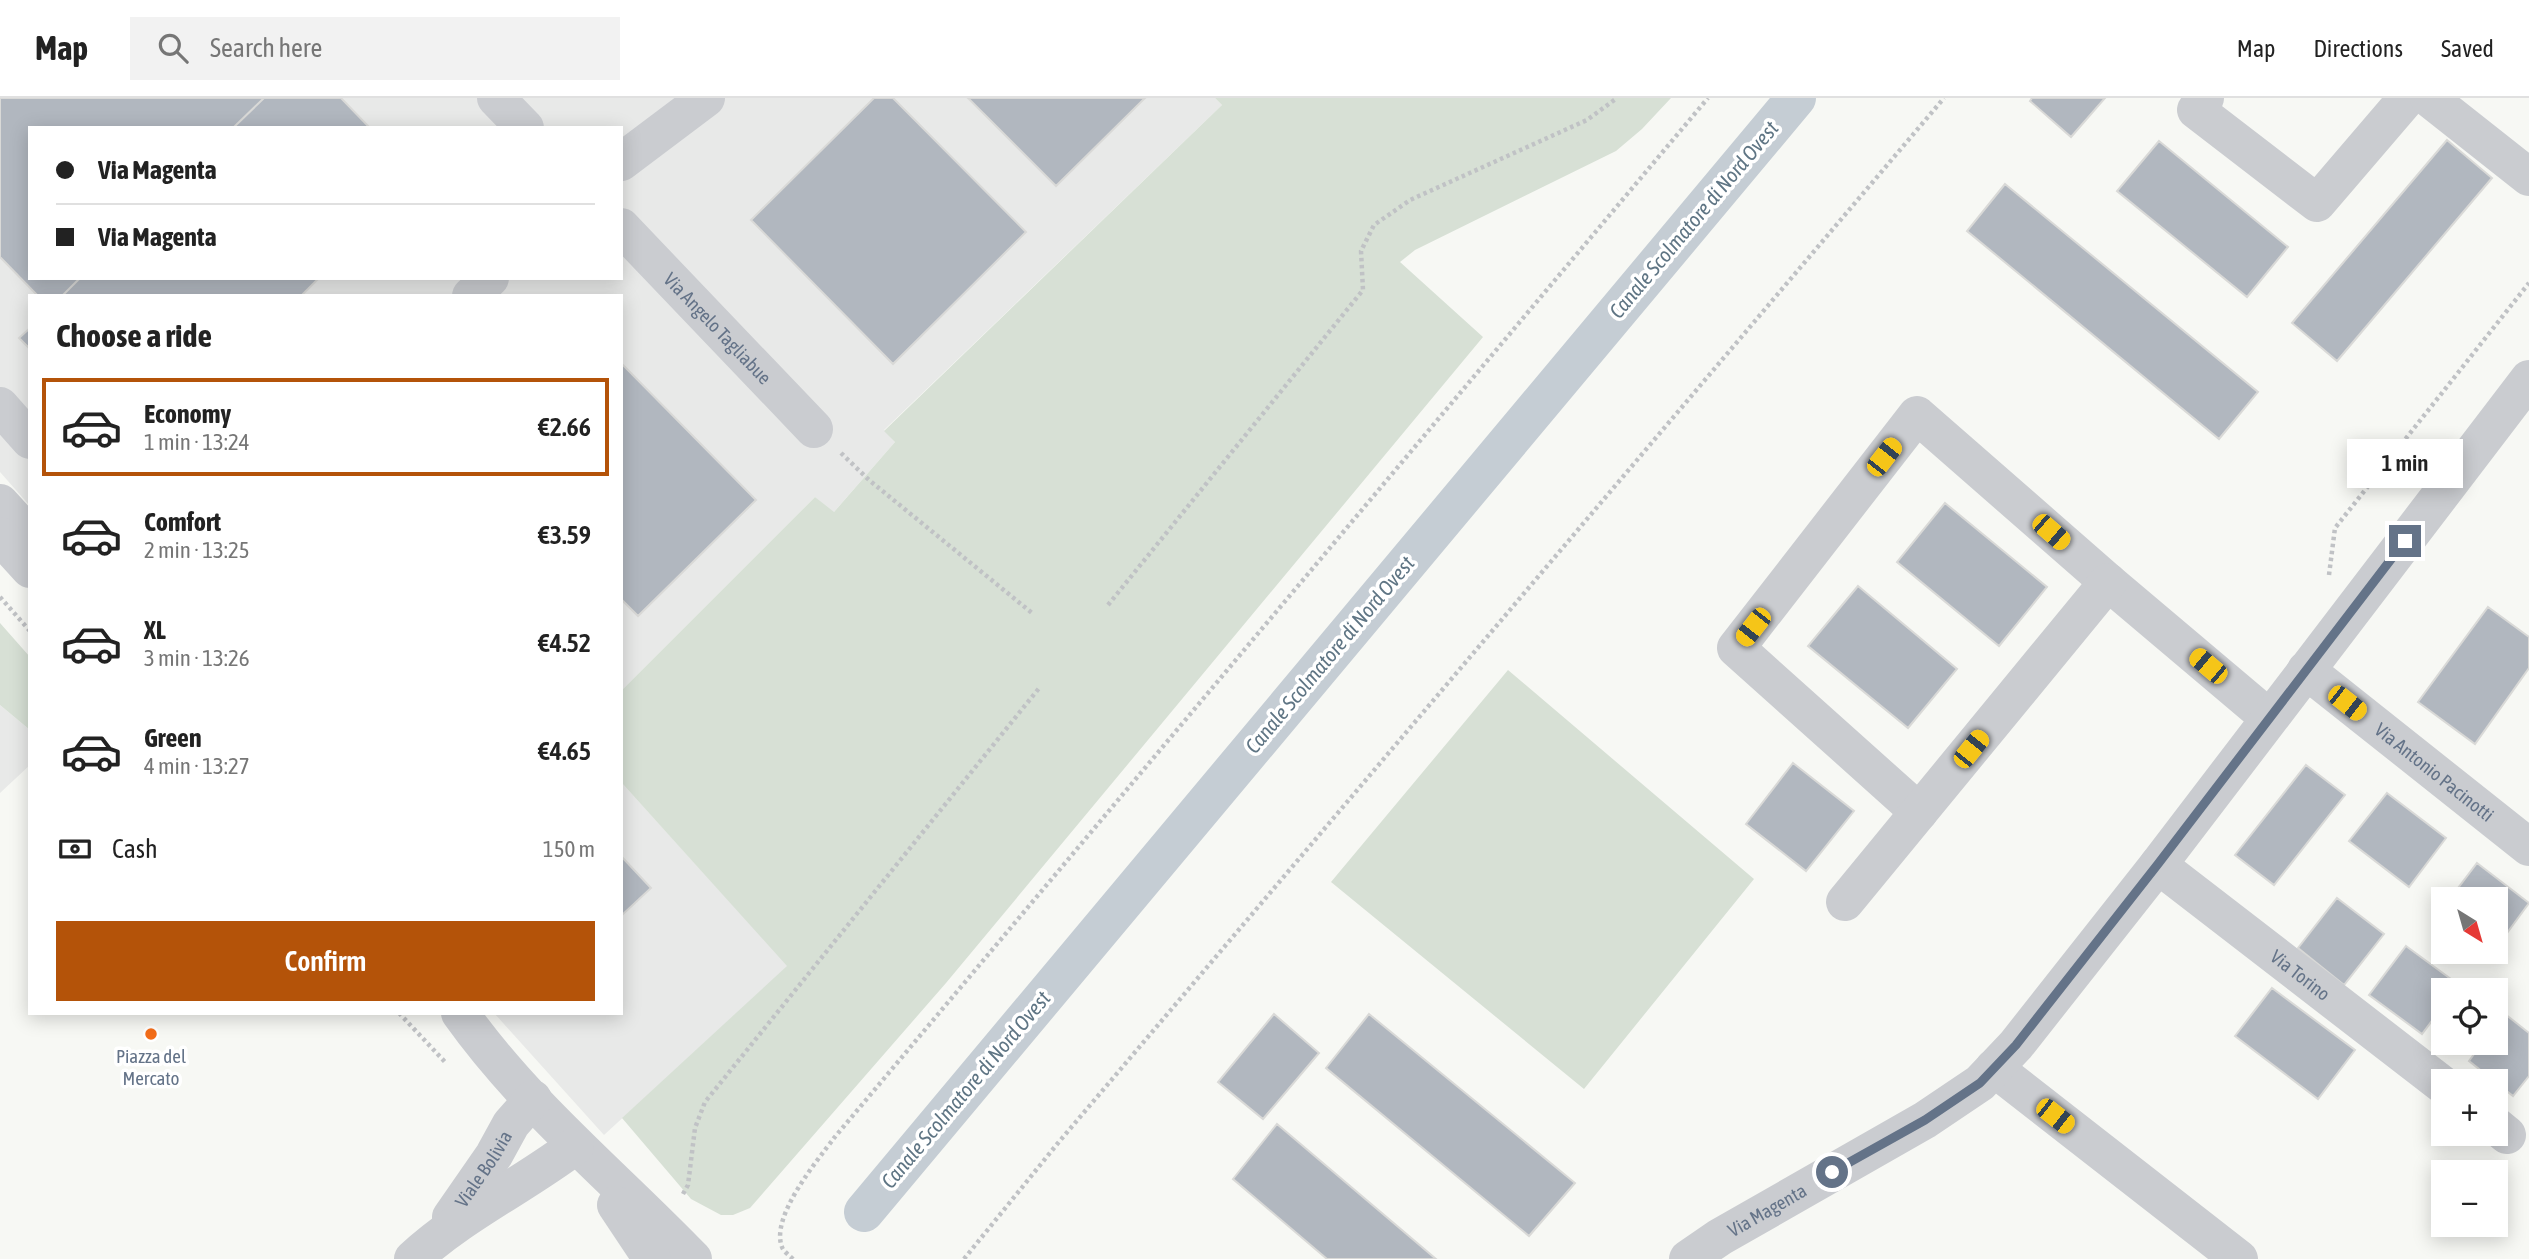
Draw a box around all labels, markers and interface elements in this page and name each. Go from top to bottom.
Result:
search box [130,17,620,80]
text: Map [35,29,88,67]
icon: search [154,29,192,67]
text: Search here [210,33,322,63]
text: Map [2237,35,2275,62]
text: Directions [2313,35,2403,62]
text: Saved [2441,35,2494,62]
water label: Canale Scolmatore di Nord Ovest [1604,116,1783,323]
text: Via Magenta [98,155,217,185]
text: Via Magenta [98,222,217,252]
street label: Via Angelo Tagliabue [659,268,776,388]
text: Choose a ride [56,317,212,354]
icon: car [60,396,123,459]
text: Economy [144,399,231,429]
text: €2.66 [538,412,591,442]
text: 1 min · 13:24 [144,429,250,455]
car [1863,434,1906,480]
callout: 1 min [2347,440,2463,488]
text: 1 min [2382,450,2428,476]
icon: car [60,504,123,567]
text: Comfort [144,507,221,537]
car [2029,510,2074,554]
text: €3.59 [538,520,591,550]
route end [2389,525,2421,557]
text: 2 min · 13:25 [144,537,250,563]
water label: Canale Scolmatore di Nord Ovest [1240,551,1419,758]
car [1732,604,1775,650]
icon: car [60,612,123,675]
text: XL [144,615,166,645]
text: €4.52 [538,628,591,658]
car [2186,644,2231,688]
text: 3 min · 13:26 [144,645,250,671]
car [2324,682,2371,724]
street label: Via Antonio Pacinotti [2371,718,2498,826]
icon: car [60,720,123,783]
text: Green [144,723,202,753]
car [1950,726,1993,772]
text: €4.65 [538,736,591,766]
text: 4 min · 13:27 [144,753,250,779]
icon: cash [56,830,94,868]
text: Cash [112,834,158,864]
text: 150 m [543,836,595,862]
north arrow [2431,887,2508,964]
map controls [2431,887,2508,1237]
button: Confirm [56,921,595,1001]
street label: Via Torino [2266,945,2335,1005]
button: locate [2431,978,2508,1055]
water label: Canale Scolmatore di Nord Ovest [876,986,1055,1193]
marker: Piazza del Mercato [143,1026,159,1042]
place label: Piazza del Mercato [116,1045,186,1089]
button: + [2431,1069,2508,1146]
car [2032,1095,2079,1137]
street label: Viale Bolivia [450,1127,516,1211]
route start [1816,1156,1848,1188]
button: − [2431,1160,2508,1237]
street label: Via Magenta [1724,1179,1810,1241]

